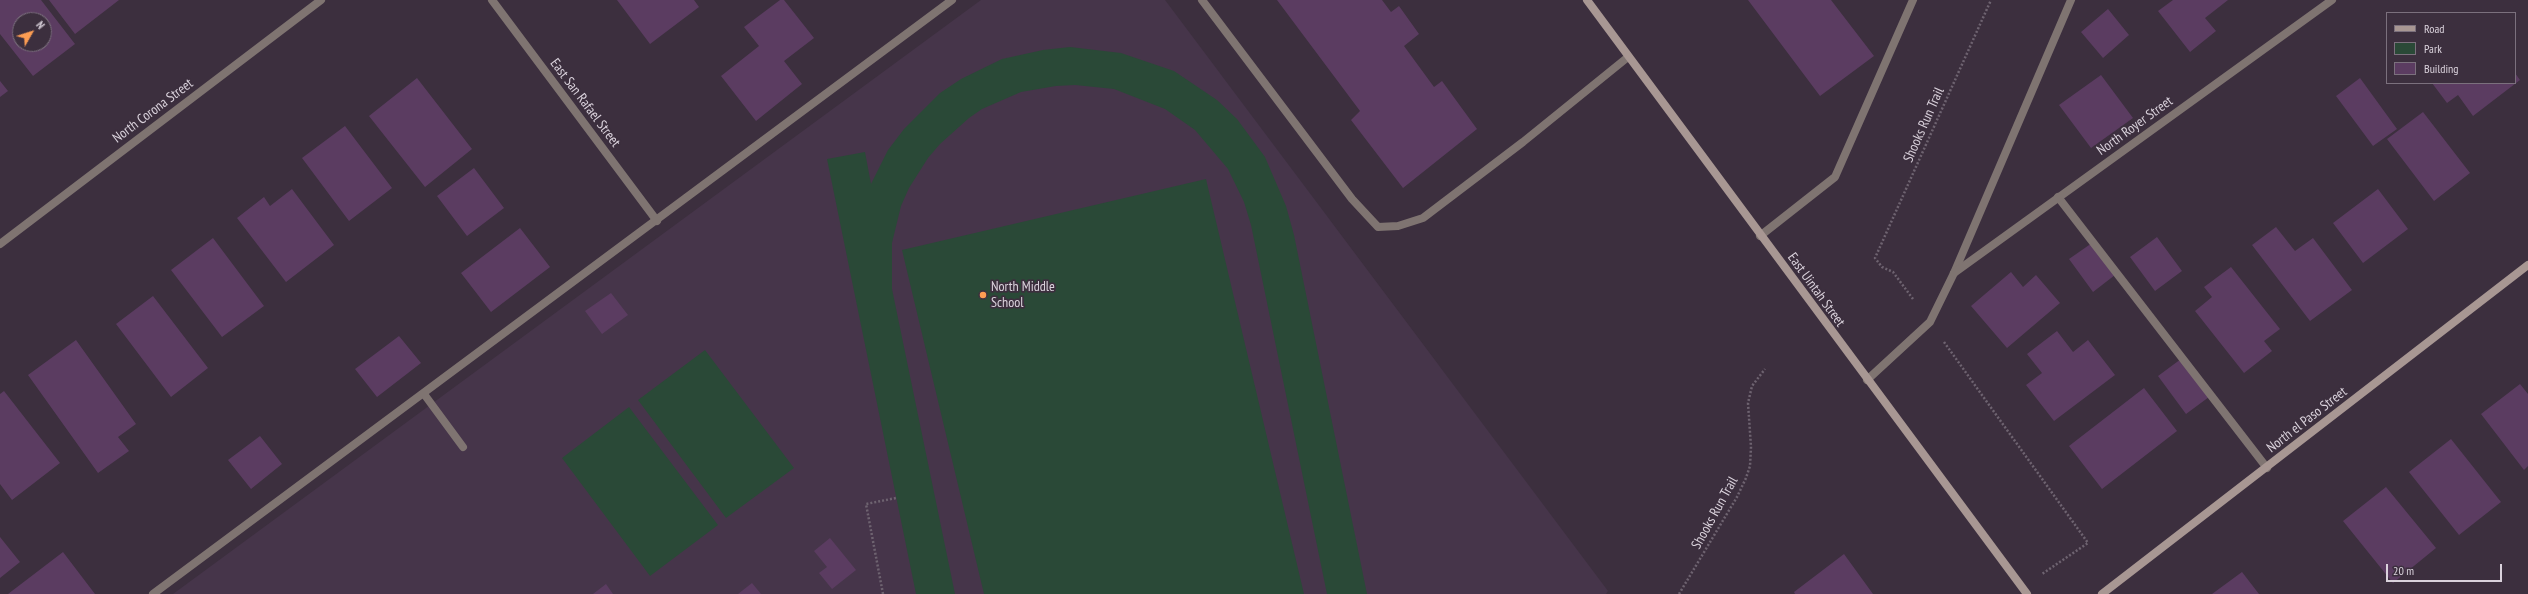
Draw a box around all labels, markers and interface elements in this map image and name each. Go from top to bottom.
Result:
north arrow [12,12,52,52]
legend [2386,12,2516,84]
text: N [33,18,48,32]
text: Road [2424,21,2444,36]
text: Park [2424,41,2442,56]
street label: East San Rafael Street [546,55,624,151]
text: Building [2424,61,2459,76]
street label: North Corona Street [109,75,197,147]
street label: Shooks Run Trail [1900,85,1948,165]
street label: North Royer Street [2094,93,2176,159]
street label: East Uintah Street [1784,250,1848,330]
place label: North Middle School [991,279,1055,312]
marker: North Middle School [978,290,988,300]
street label: North el Paso Street [2264,384,2350,456]
street label: Shooks Run Trail [1688,474,1742,552]
scale bar [2388,556,2504,582]
text: 20 m [2393,563,2414,578]

